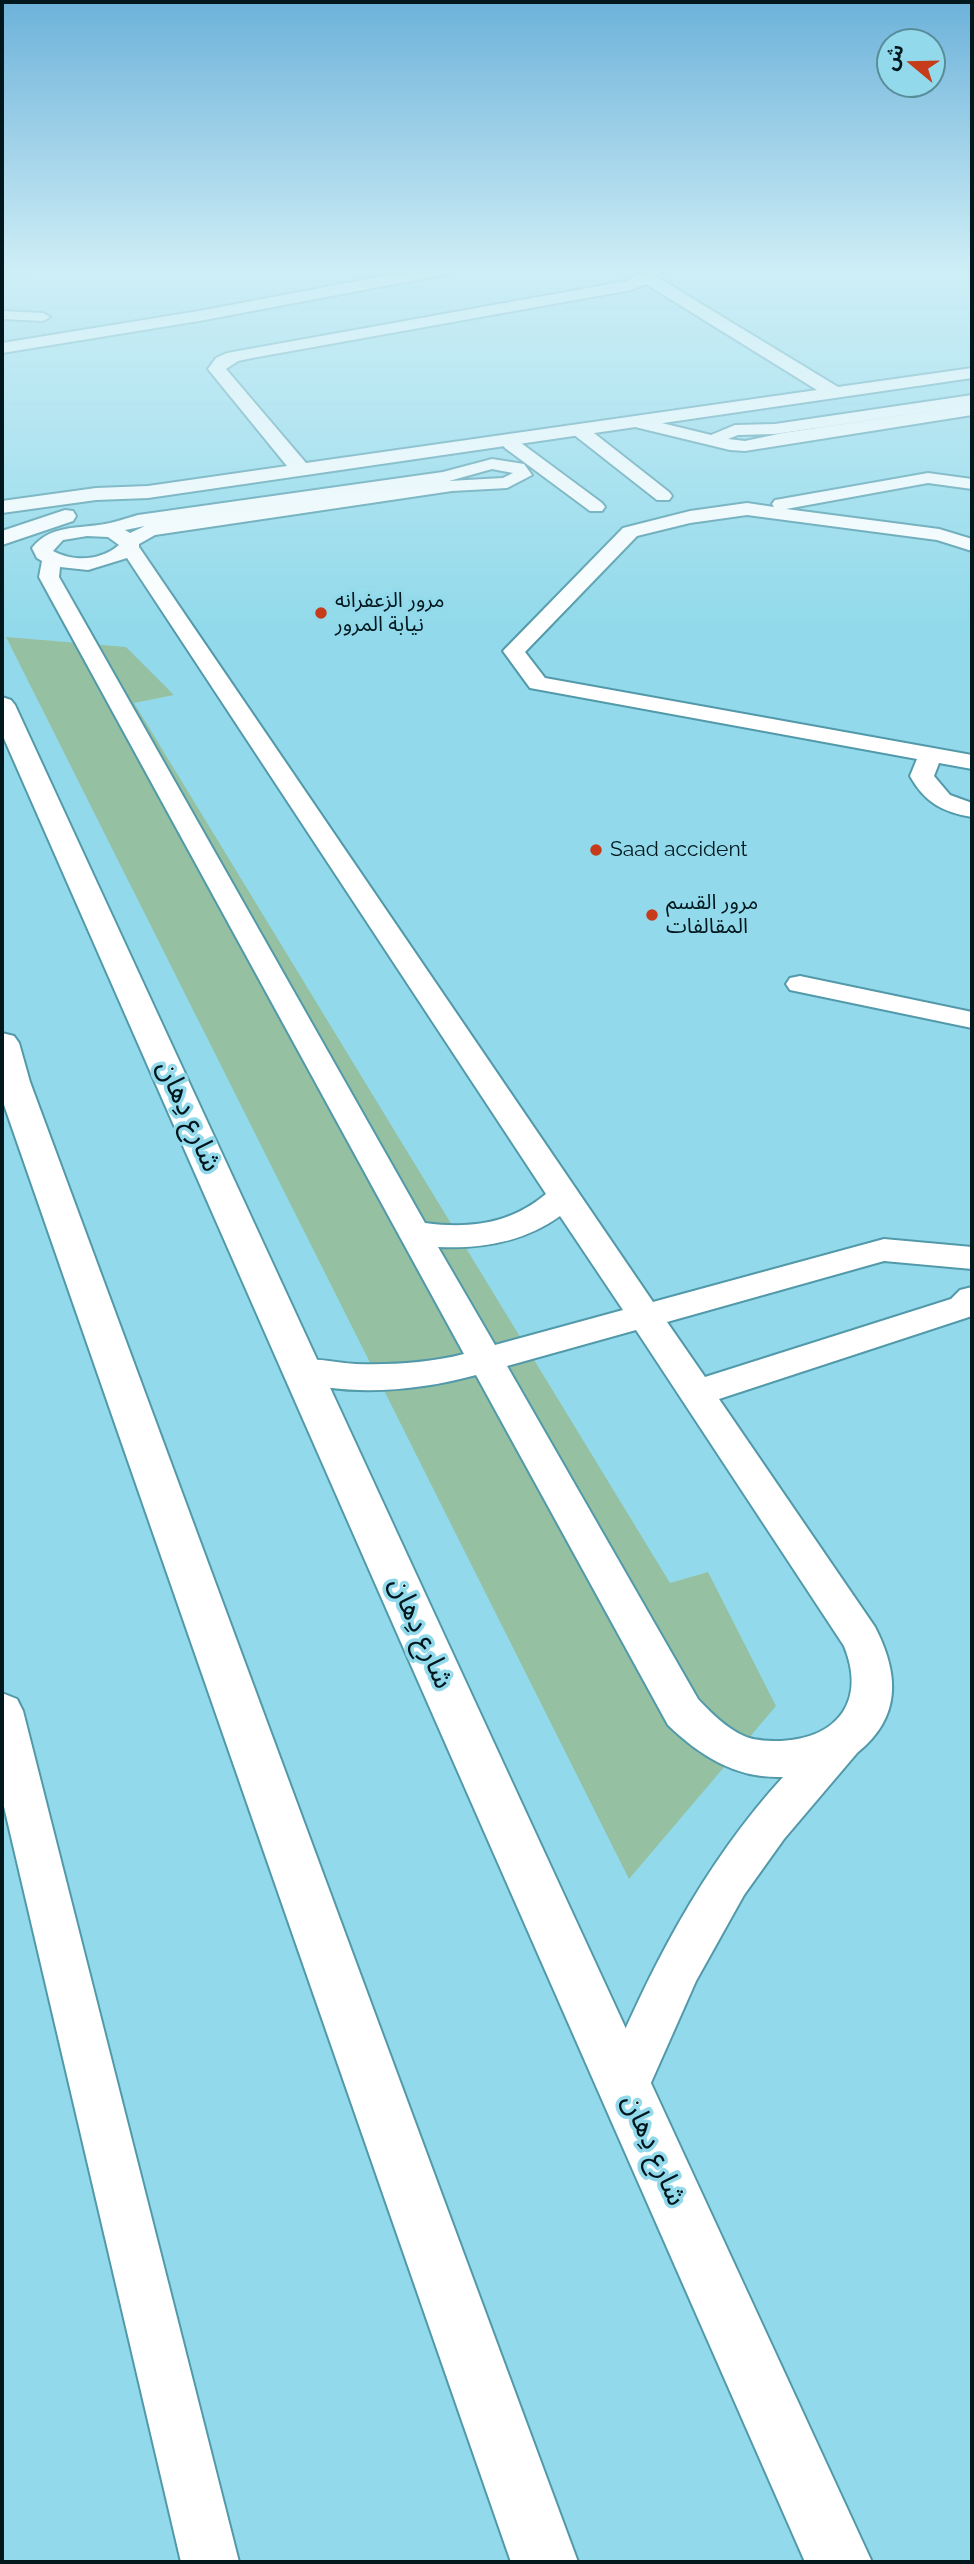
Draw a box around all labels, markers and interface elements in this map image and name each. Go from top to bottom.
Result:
north arrow [876,28,946,98]
text: ش [878,41,908,73]
place label: مرور الزعفرانه نيابة المرور [335,588,445,638]
marker: مرور الزعفرانه نيابة المرور [313,605,329,621]
place label: Saad accident [610,837,748,863]
marker: Saad accident [588,842,604,858]
place label: مرور القسم المقالفات [666,890,758,940]
marker: مرور القسم المقالفات [644,907,660,923]
street label: شارع دِهان [150,1055,228,1177]
street label: شارع دِهان [382,1572,460,1694]
street label: شارع دِهان [615,2089,693,2211]

